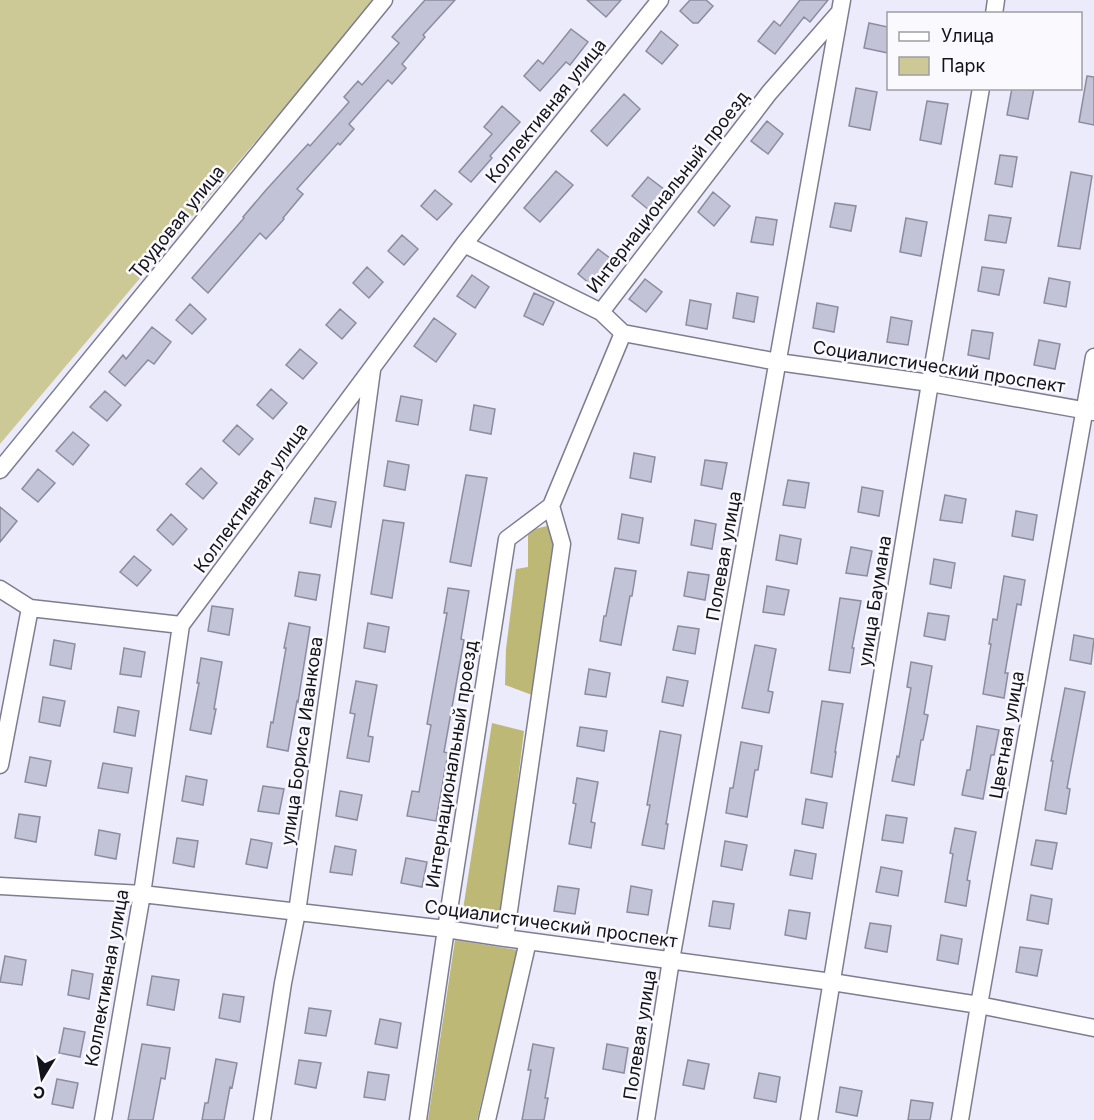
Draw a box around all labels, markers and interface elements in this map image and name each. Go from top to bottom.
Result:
legend [887,12,1082,90]
text: Улица [941,25,994,46]
street label: Коллективная улица [481,34,610,187]
text: Парк [941,55,986,76]
street label: Интернациональный проезд [582,86,753,297]
street label: Трудовая улица [125,161,229,282]
street label: Социалистический проспект [811,336,1067,397]
street label: Коллективная улица [189,419,312,577]
street label: Полевая улица [702,489,745,622]
street label: улица Баумана [854,534,895,668]
street label: улица Бориса Иванкова [276,635,327,847]
street label: Интернациональный проезд [422,639,481,889]
street label: Цветная улица [985,669,1028,800]
street label: Коллективная улица [81,888,132,1068]
street label: Социалистический проспект [423,895,679,952]
street label: Полевая улица [619,968,660,1101]
north arrow [12,1048,72,1108]
text: С [31,1082,47,1104]

